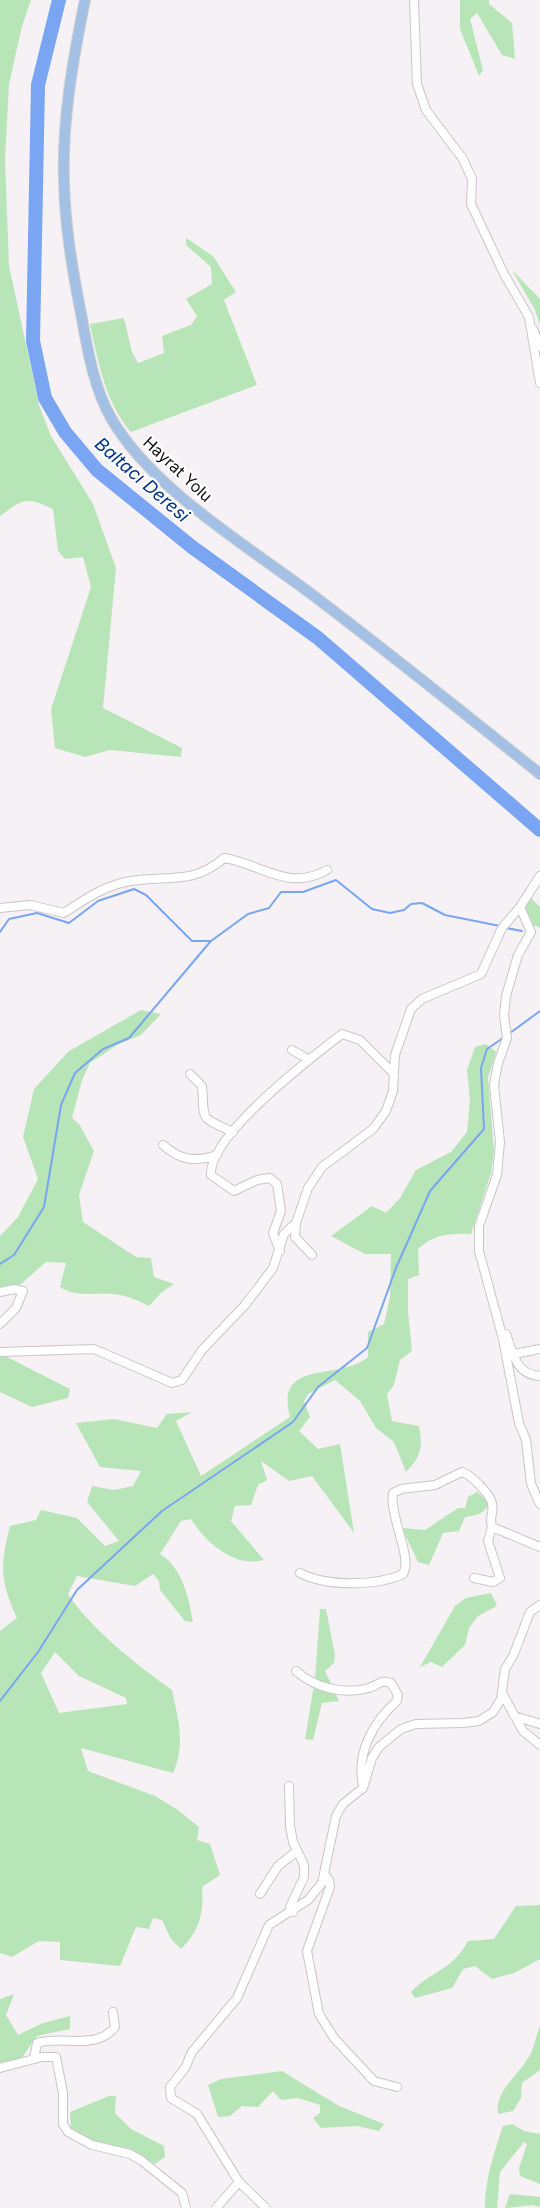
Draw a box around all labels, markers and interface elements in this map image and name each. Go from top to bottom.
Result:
street label: Hayrat Yolu [139,432,217,506]
water label: Baltacı Deresi [91,433,194,527]

